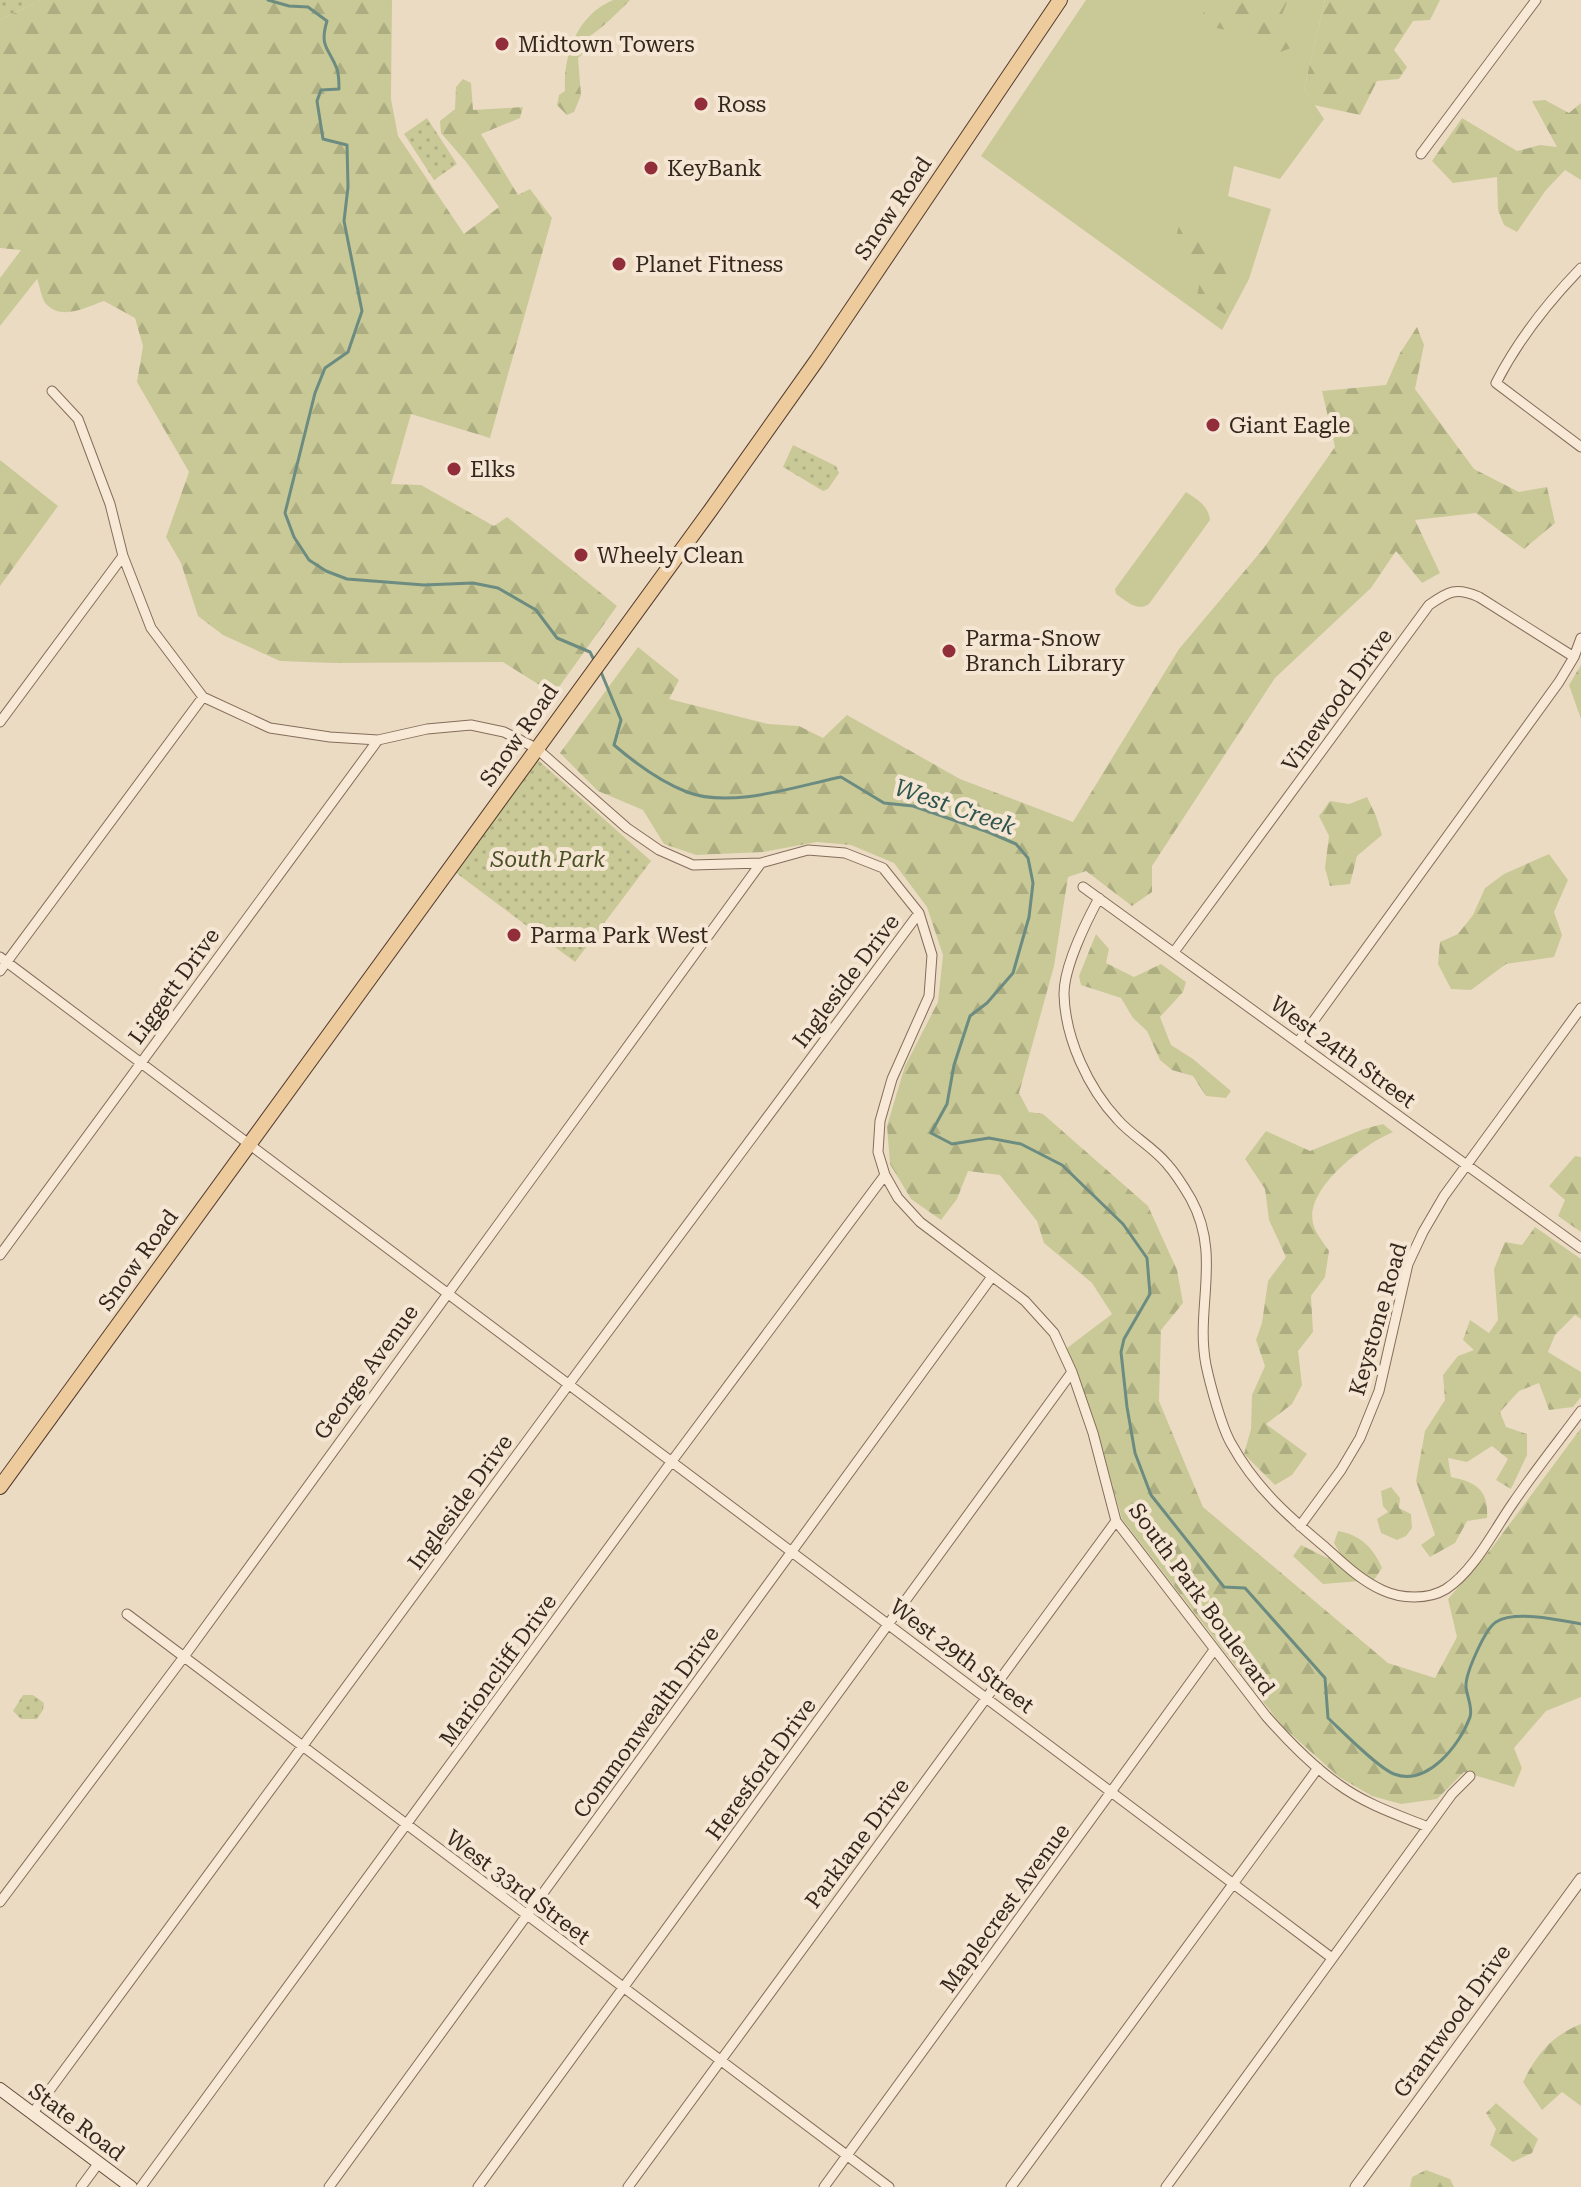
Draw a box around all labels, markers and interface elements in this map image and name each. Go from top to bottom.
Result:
place label: Midtown Towers [518,32,695,57]
marker: Midtown Towers [493,35,511,53]
place label: Ross [717,92,766,117]
marker: Ross [692,95,710,113]
street label: Snow Road [849,152,937,264]
place label: KeyBank [667,156,762,181]
marker: KeyBank [642,159,660,177]
place label: Planet Fitness [635,252,783,277]
marker: Planet Fitness [610,255,628,273]
place label: Giant Eagle [1229,413,1350,438]
marker: Giant Eagle [1204,416,1222,434]
place label: Elks [470,457,515,482]
marker: Elks [445,460,463,478]
place label: Wheely Clean [597,543,744,568]
marker: Wheely Clean [572,546,590,564]
street label: Vinewood Drive [1277,624,1397,776]
place label: Parma-Snow Branch Library [965,626,1125,676]
marker: Parma-Snow Branch Library [940,642,958,660]
street label: Snow Road [475,679,563,791]
water label: West Creek [891,773,1019,841]
park label: South Park [490,847,605,872]
street label: Ingleside Drive [788,909,904,1053]
street label: Liggett Drive [124,923,224,1049]
place label: Parma Park West [530,923,708,948]
marker: Parma Park West [505,926,523,944]
street label: West 24th Street [1265,991,1421,1113]
street label: Snow Road [93,1205,183,1315]
street label: Keystone Road [1344,1240,1412,1398]
street label: George Avenue [309,1300,423,1444]
street label: Ingleside Drive [403,1430,517,1574]
street label: South Park Boulevard [1124,1498,1280,1700]
street label: Marioncliff Drive [435,1589,561,1751]
street label: West 29th Street [885,1594,1039,1718]
street label: Commonwealth Drive [568,1621,724,1823]
street label: Heresford Drive [701,1693,821,1845]
street label: Parklane Drive [800,1773,914,1913]
street label: Maplecrest Avenue [935,1819,1075,1997]
street label: West 33rd Street [441,1825,595,1949]
street label: Grantwood Drive [1388,1940,1516,2102]
street label: State Road [24,2078,130,2166]

